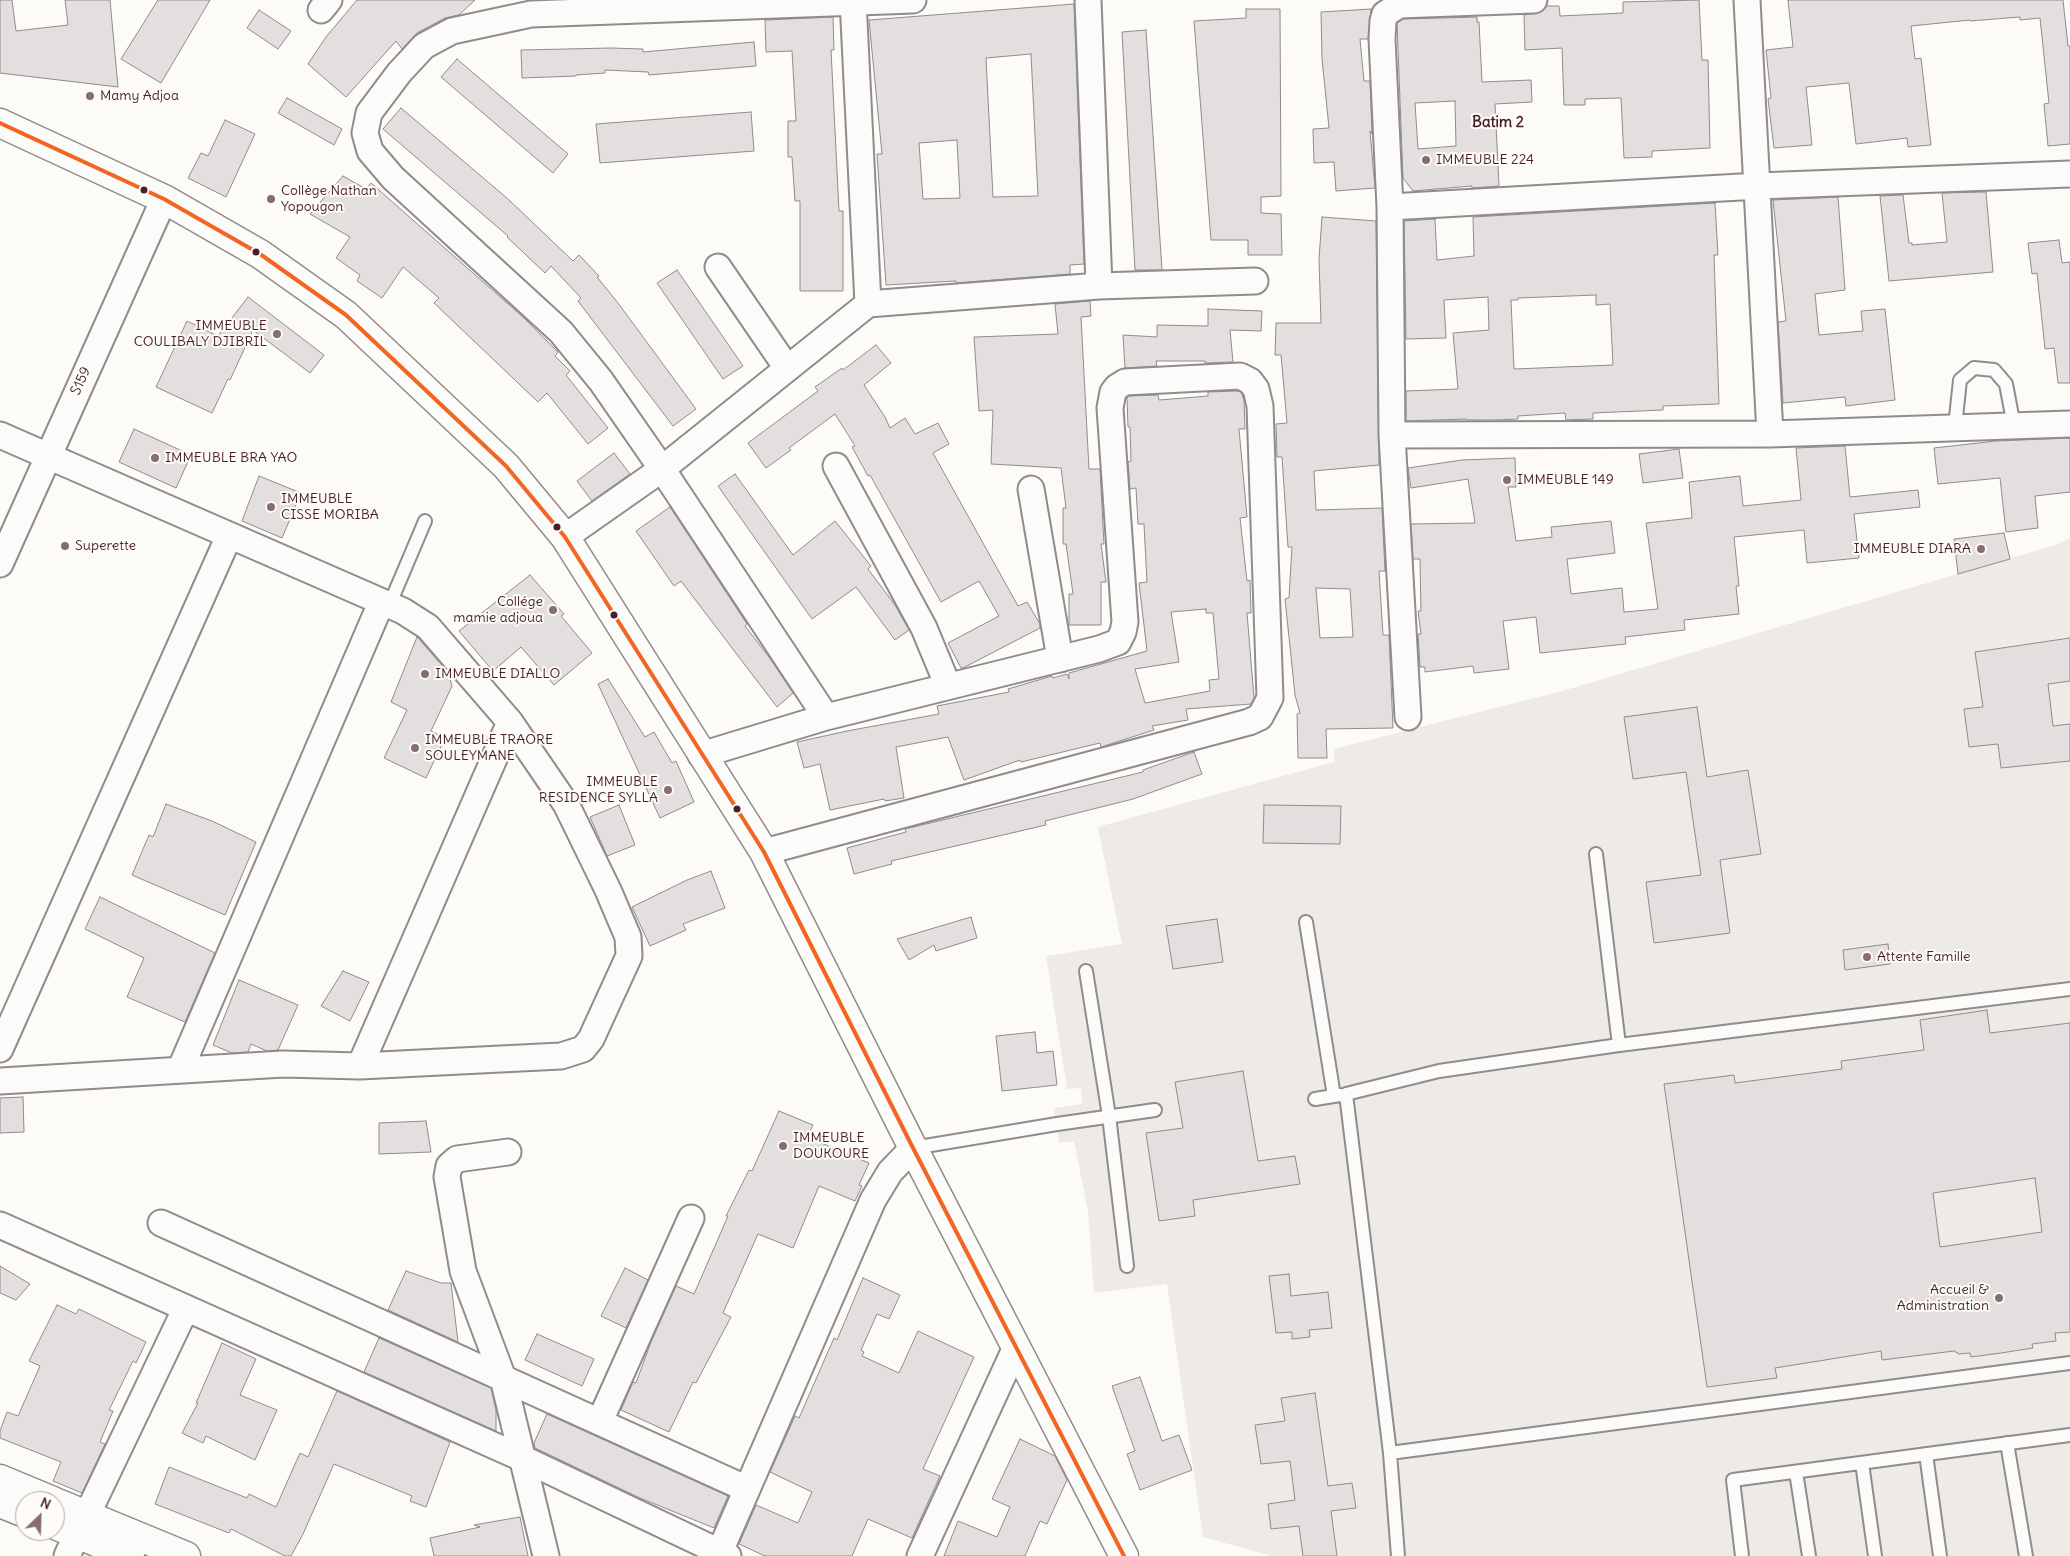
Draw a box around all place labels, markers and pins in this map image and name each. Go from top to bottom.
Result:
place label: Mamy Adjoa [100,88,179,104]
marker: Mamy Adjoa [84,90,96,102]
place label: IMMEUBLE 224 [1436,152,1534,168]
marker: IMMEUBLE 224 [1420,154,1432,166]
place label: Collège Nathan Yopougon [281,183,377,216]
unlabelled marker [139,185,149,195]
marker: Collège Nathan Yopougon [265,193,277,205]
unlabelled marker [251,247,261,257]
place label: IMMEUBLE COULIBALY DJIBRIL [134,318,267,351]
marker: IMMEUBLE COULIBALY DJIBRIL [271,328,283,340]
place label: IMMEUBLE BRA YAO [165,450,297,466]
marker: IMMEUBLE BRA YAO [149,452,161,464]
place label: IMMEUBLE 149 [1517,472,1614,488]
marker: IMMEUBLE 149 [1501,474,1513,486]
place label: IMMEUBLE CISSE MORIBA [281,491,379,524]
marker: IMMEUBLE CISSE MORIBA [265,501,277,513]
unlabelled marker [552,522,562,532]
place label: Superette [75,538,136,554]
marker: Superette [59,540,71,552]
place label: IMMEUBLE DIARA [1853,541,1971,557]
marker: IMMEUBLE DIARA [1975,543,1987,555]
place label: Collége mamie adjoua [453,594,543,626]
marker: Collége mamie adjoua [547,604,559,616]
unlabelled marker [609,610,619,620]
place label: IMMEUBLE DIALLO [435,666,560,682]
marker: IMMEUBLE DIALLO [419,668,431,680]
place label: IMMEUBLE TRAORE SOULEYMANE [425,732,553,764]
marker: IMMEUBLE TRAORE SOULEYMANE [409,742,421,754]
place label: IMMEUBLE RESIDENCE SYLLA [539,774,658,806]
marker: IMMEUBLE RESIDENCE SYLLA [662,784,674,796]
unlabelled marker [732,804,742,814]
place label: Attente Famille [1877,949,1971,965]
marker: Attente Famille [1861,951,1873,963]
place label: IMMEUBLE DOUKOURE [793,1130,869,1162]
marker: IMMEUBLE DOUKOURE [777,1140,789,1152]
place label: Accueil & Administration [1897,1282,1989,1314]
marker: Accueil & Administration [1993,1292,2005,1304]

